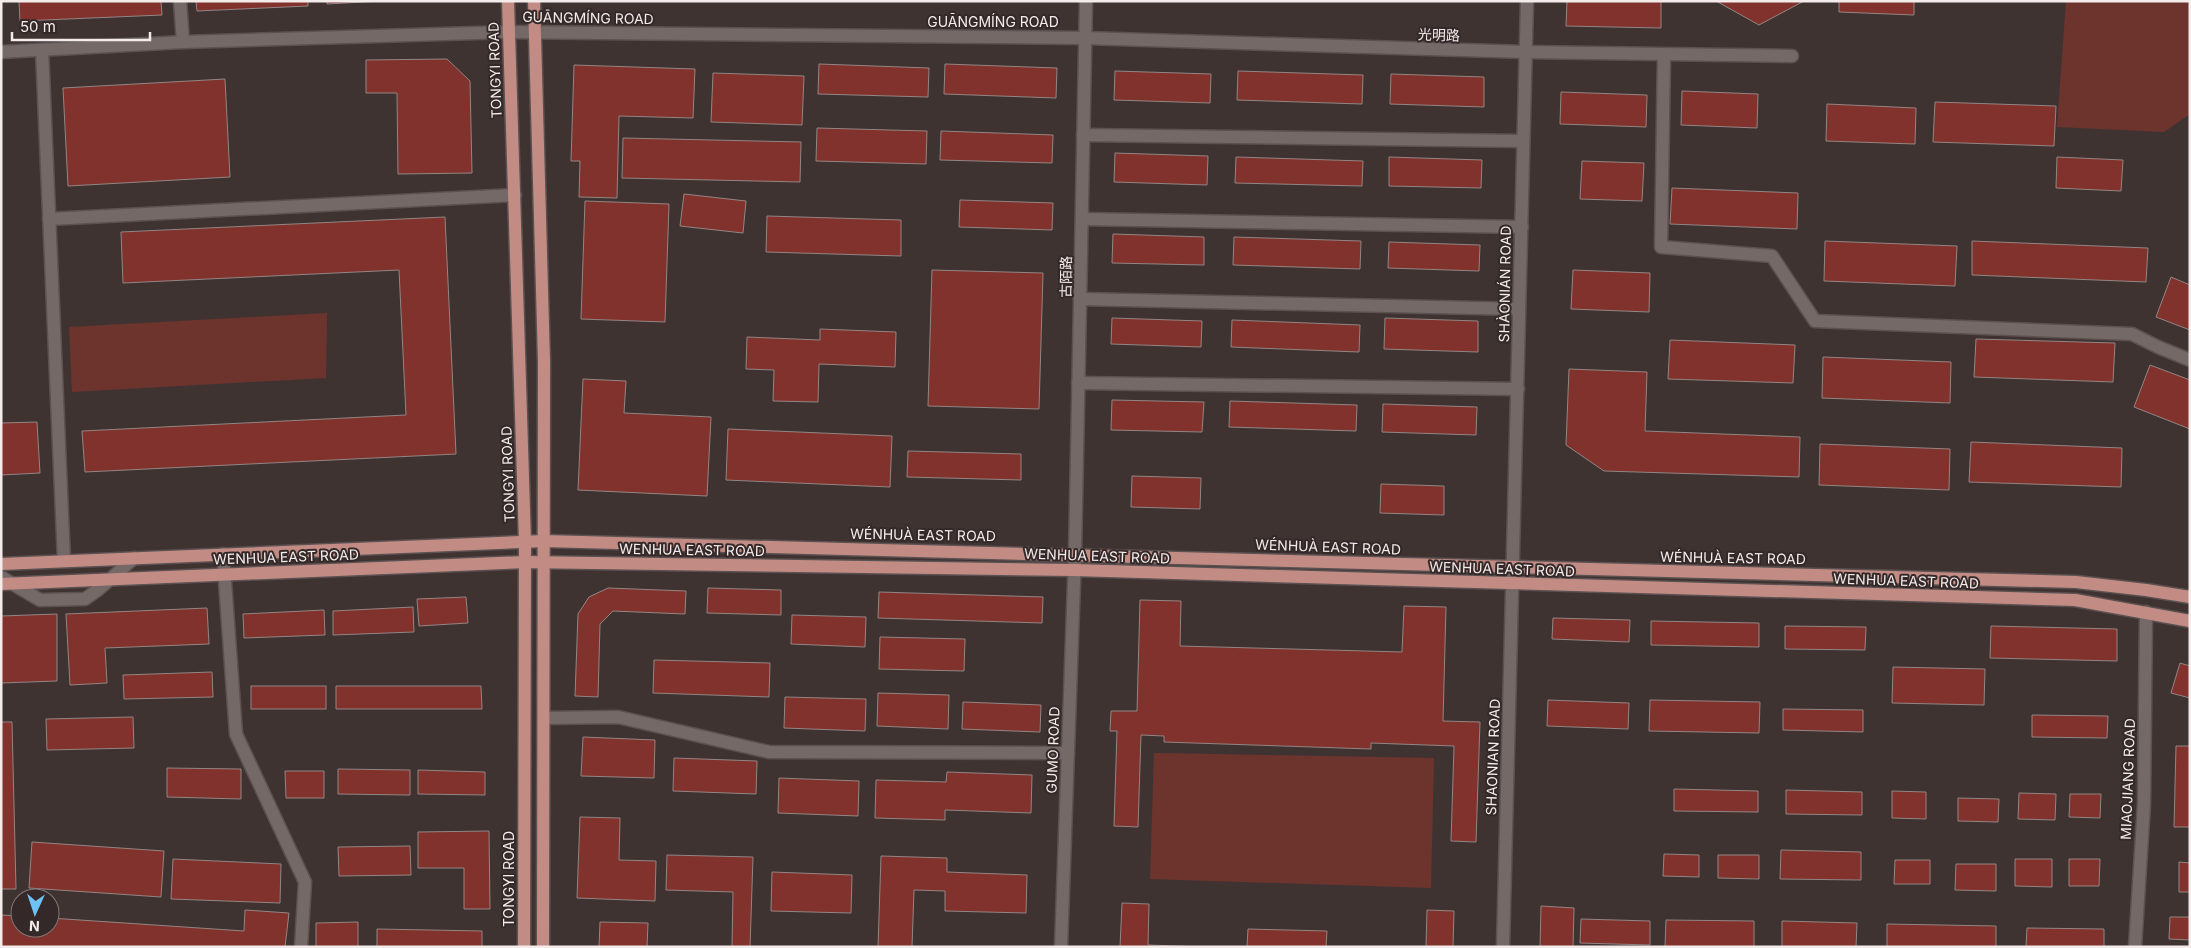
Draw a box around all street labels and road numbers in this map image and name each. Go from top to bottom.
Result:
street label: GUĀNGMÍNG ROAD [522,8,654,27]
street label: GUĀNGMÍNG ROAD [927,13,1059,30]
street label: TONGYI ROAD [484,22,505,118]
street label: 光明路 [1418,25,1460,44]
street label: SHÀONIÁN ROAD [1495,225,1514,342]
street label: 古陌路 [1057,256,1074,298]
street label: TONGYI ROAD [497,426,518,522]
street label: WÉNHUÀ EAST ROAD [850,525,996,544]
street label: WÉNHUÀ EAST ROAD [1255,535,1401,558]
street label: WENHUA EAST ROAD [619,540,765,559]
street label: WENHUA EAST ROAD [1024,544,1170,567]
street label: WENHUA EAST ROAD [213,545,359,568]
street label: WÉNHUÀ EAST ROAD [1660,548,1806,567]
street label: WENHUA EAST ROAD [1429,557,1575,580]
street label: WENHUA EAST ROAD [1833,569,1979,592]
street label: SHAONIAN ROAD [1482,698,1503,816]
street label: GUMO ROAD [1042,706,1063,794]
street label: MIAOJIANG ROAD [2117,718,2138,840]
street label: TONGYI ROAD [500,831,517,927]

